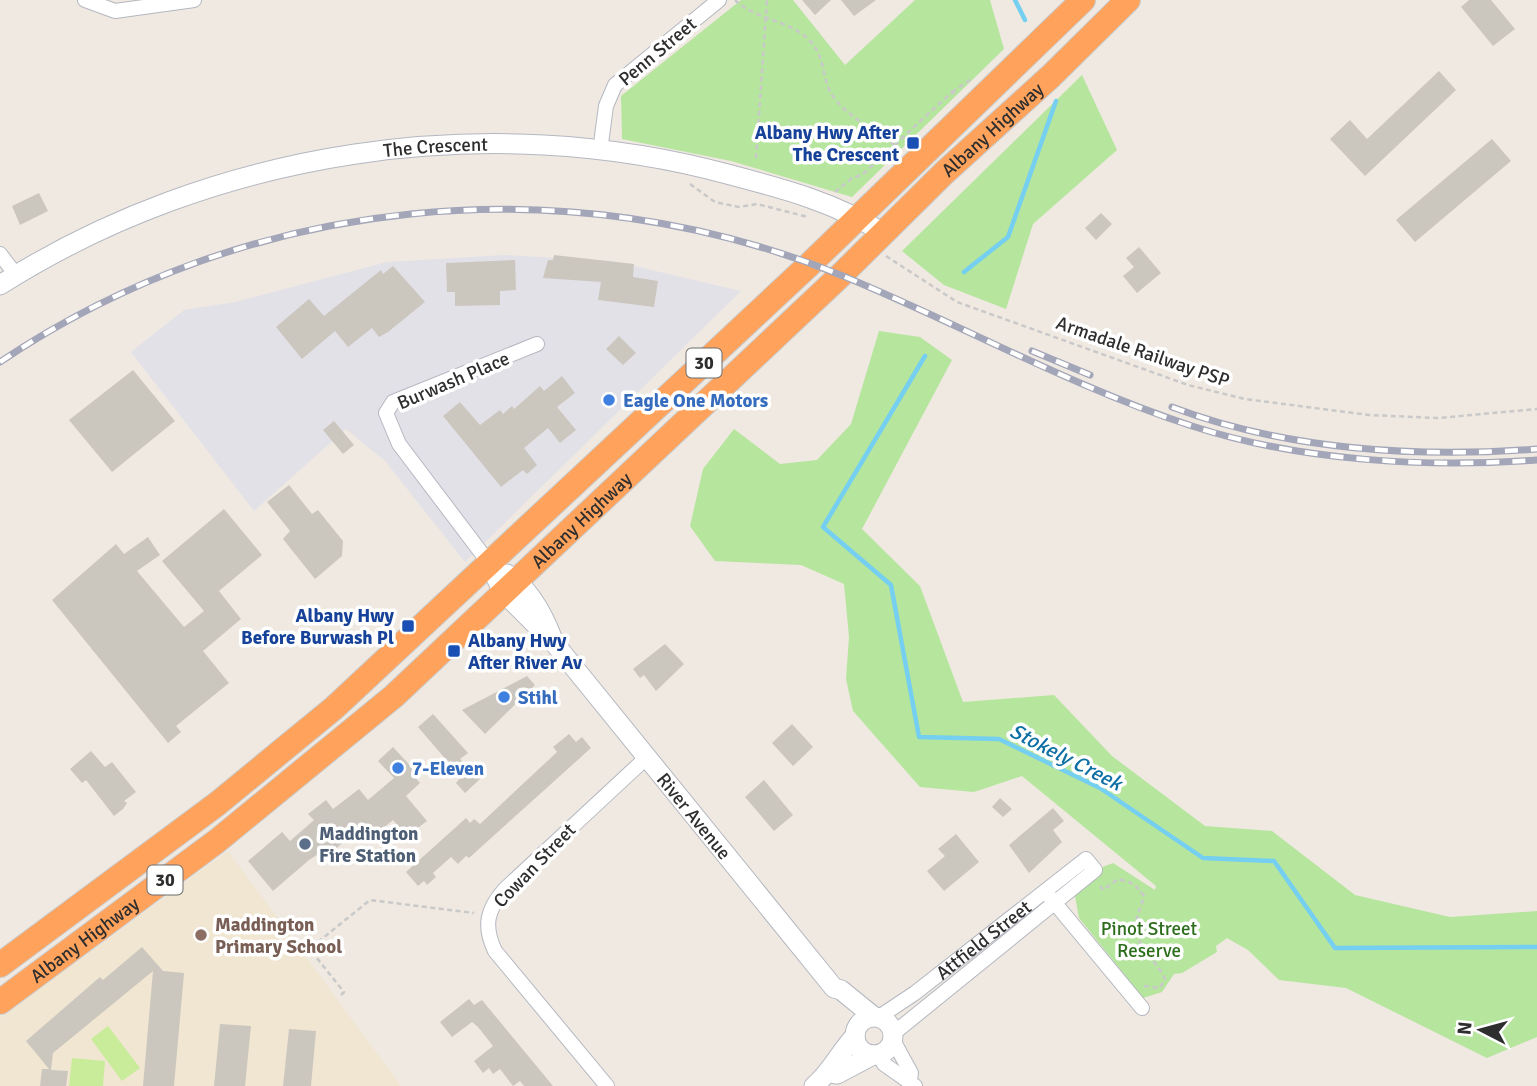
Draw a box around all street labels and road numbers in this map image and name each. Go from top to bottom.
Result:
street label: Penn Street [614,12,702,91]
street label: Albany Highway [937,78,1049,183]
street label: The Crescent [382,133,488,163]
street label: Armadale Railway PSP [1053,311,1233,393]
street label: Burwash Place [394,347,513,415]
road number: 30 [686,348,722,377]
street label: Albany Highway [526,467,637,574]
street label: River Avenue [651,768,736,865]
street label: Cowan Street [488,818,581,913]
road number: 30 [148,866,182,894]
street label: Albany Highway [26,892,144,989]
street label: Attfield Street [931,895,1037,985]

